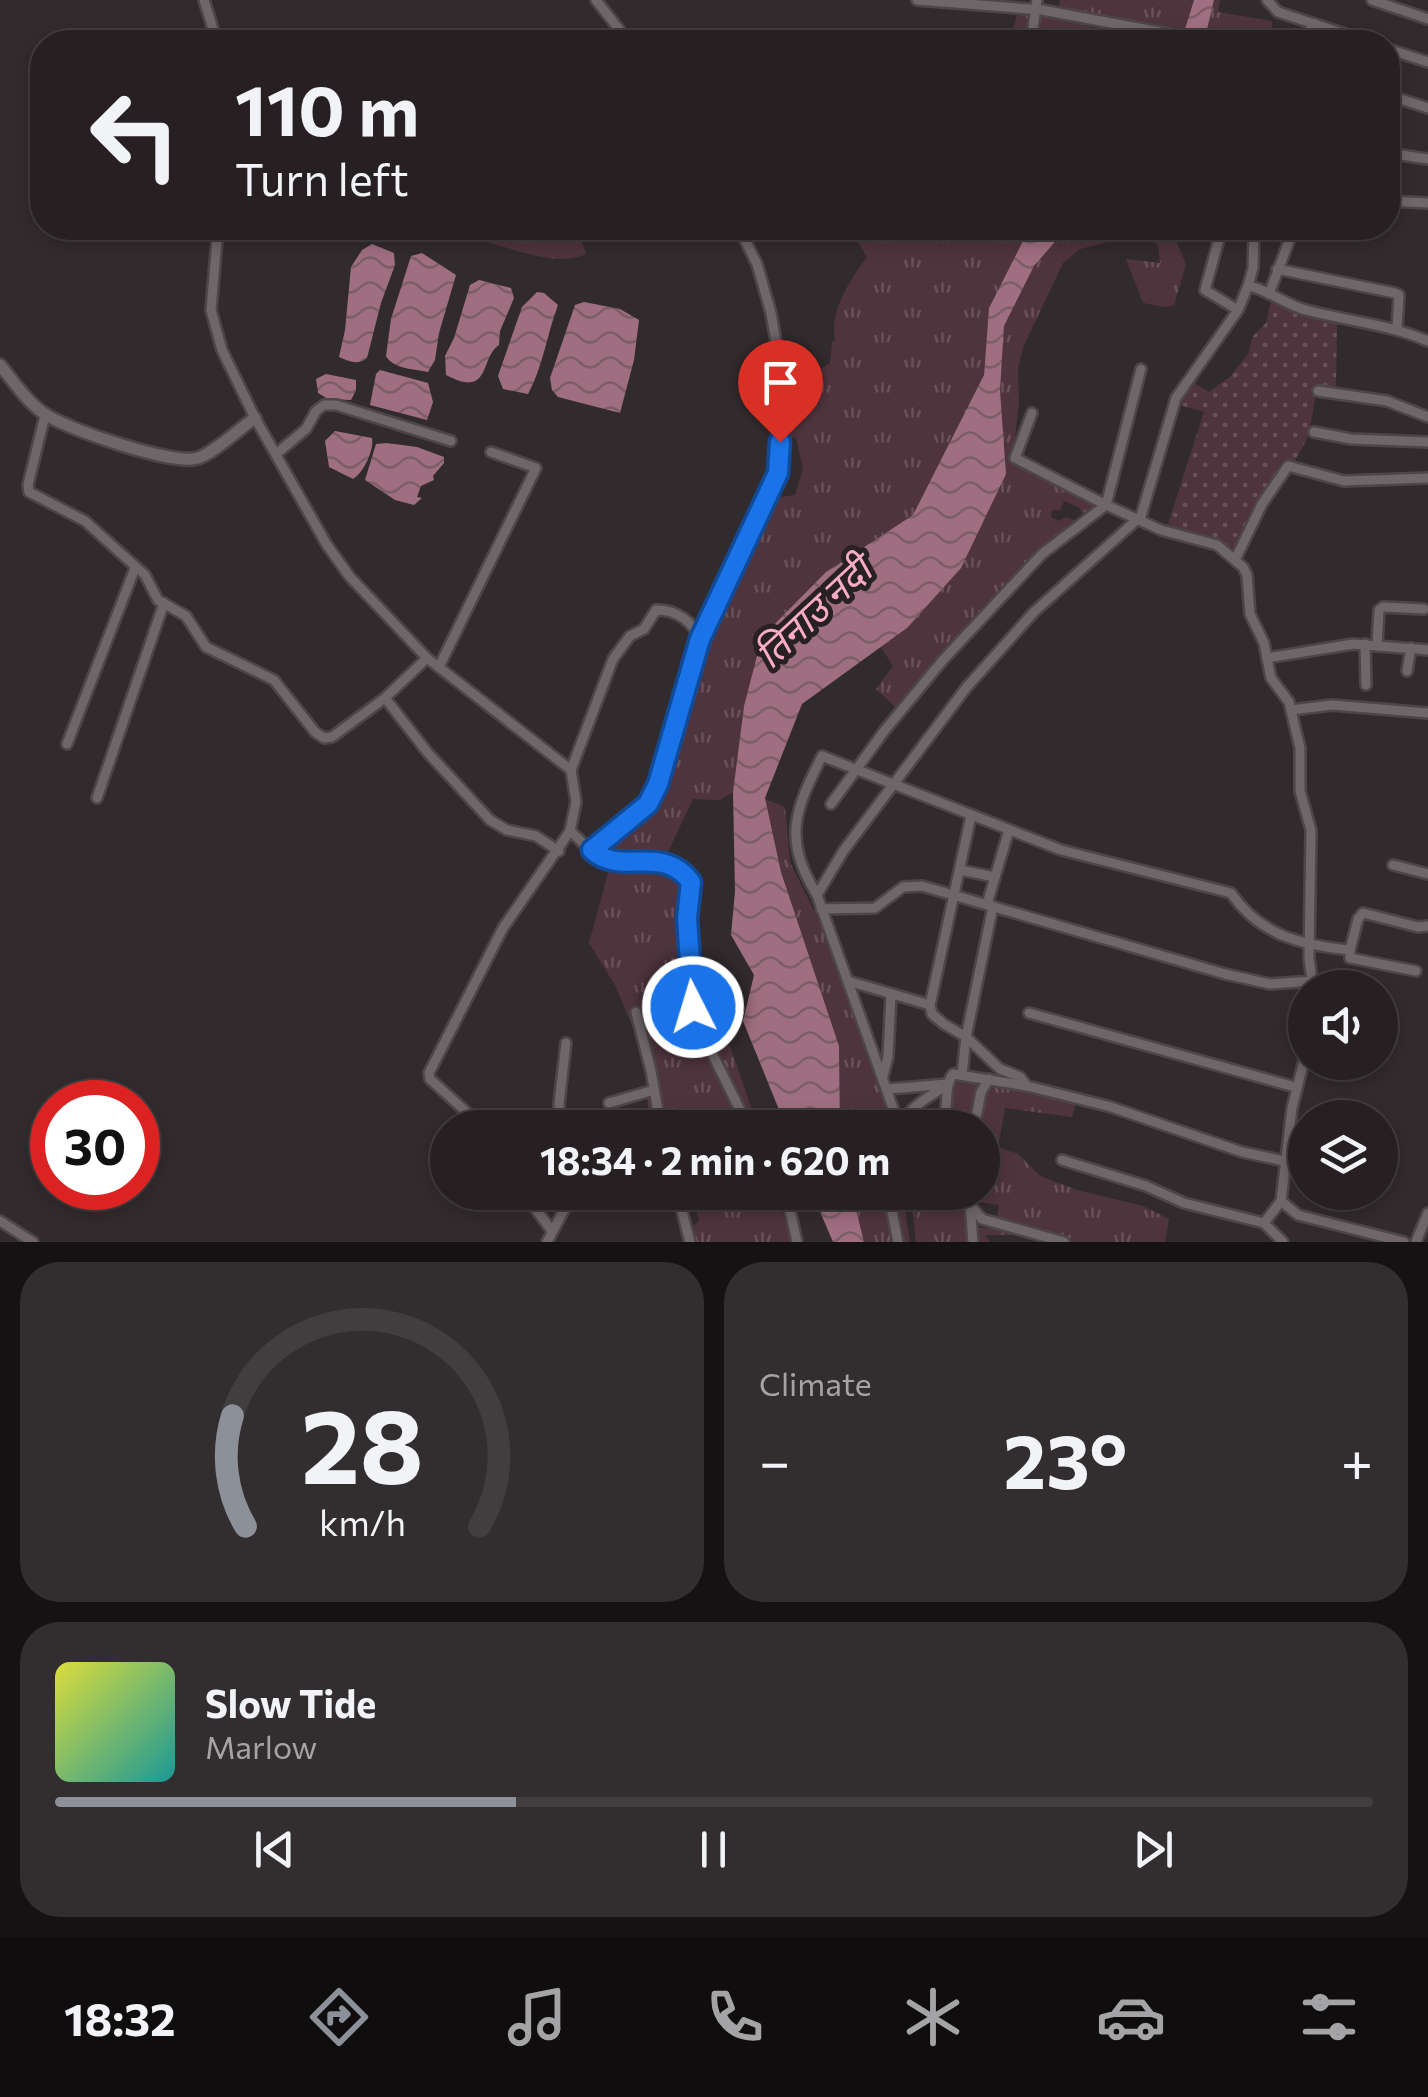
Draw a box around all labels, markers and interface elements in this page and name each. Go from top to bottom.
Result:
text: 110 m [235,65,419,150]
icon: left [70,70,200,200]
text: Turn left [235,150,409,205]
pin [738,340,823,443]
icon: arrive [753,355,808,410]
water label: तिनाउ नदी [744,541,885,676]
position arrow [641,955,745,1059]
map controls [1288,970,1398,1210]
button: sound [1288,970,1398,1080]
speed limit sign: 30 [30,1080,160,1210]
button: layers [1288,1100,1398,1210]
text: 18:34 · 2 min · 620 m [540,1136,890,1183]
text: Climate [759,1363,872,1403]
text: 28 [301,1378,423,1505]
text: 23° [1004,1413,1127,1504]
text: − [759,1426,790,1493]
text: + [1341,1426,1373,1493]
text: km/h [319,1500,405,1543]
text: Slow Tide [205,1679,376,1726]
text: Marlow [205,1726,317,1766]
icon: previous [247,1822,302,1877]
icon: pause [686,1822,741,1877]
icon: next [1126,1822,1181,1877]
icon: directions [304,1982,374,2052]
icon: music [502,1982,572,2052]
icon: phone [700,1982,770,2052]
icon: climate [898,1982,968,2052]
icon: car [1096,1982,1166,2052]
icon: filters [1294,1982,1364,2052]
text: 18:32 [64,1990,176,2045]

